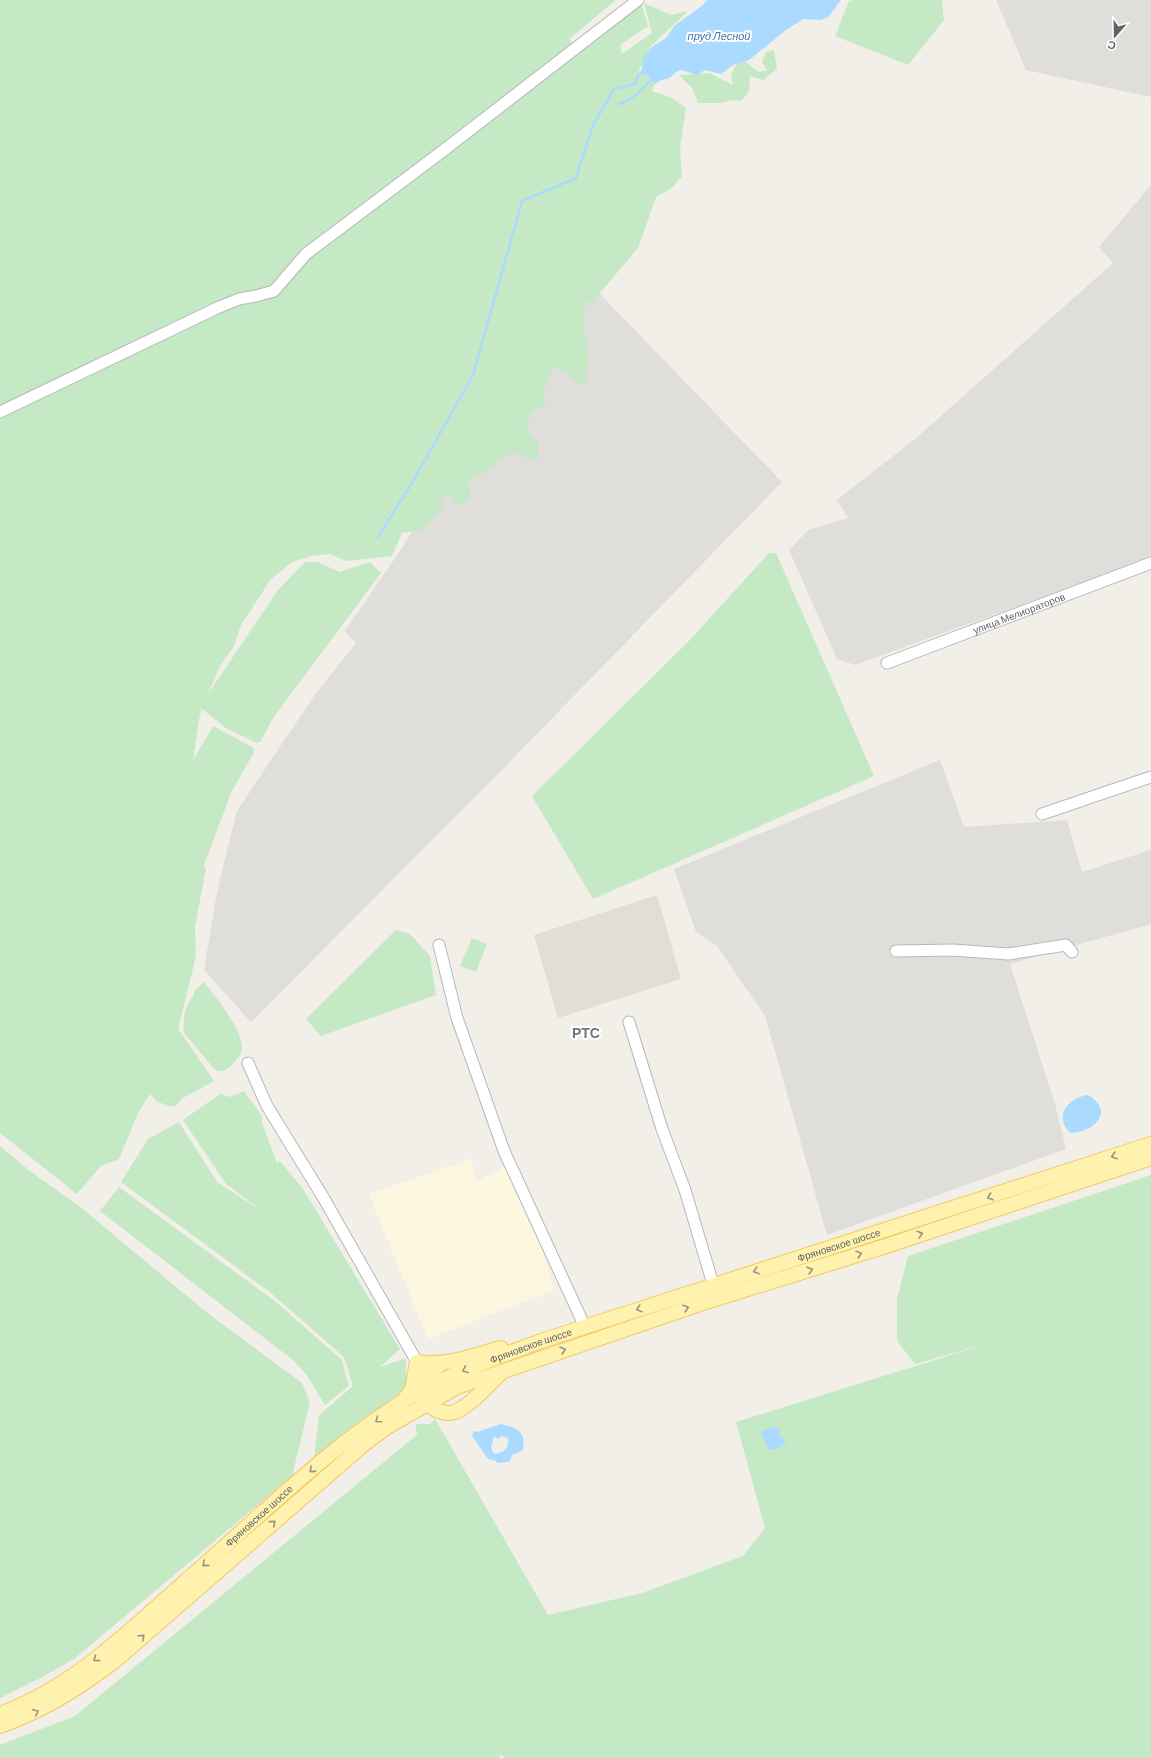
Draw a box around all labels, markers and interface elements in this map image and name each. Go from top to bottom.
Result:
north arrow [1095,16,1135,56]
water label: пруд Лесной [688,29,750,42]
text: С [1105,38,1117,53]
street label: улица Мелиораторов [971,590,1067,636]
district label: РТС [572,1024,600,1041]
one-way arrow [1111,1152,1118,1160]
one-way arrow [987,1192,994,1201]
street label: Фряновское шоссе [796,1226,882,1264]
one-way arrow [916,1230,923,1239]
one-way arrow [855,1250,862,1259]
one-way arrow [753,1266,760,1275]
one-way arrow [807,1266,814,1274]
one-way arrow [636,1304,643,1313]
one-way arrow [683,1305,690,1313]
street label: Фряновское шоссе [488,1325,574,1366]
one-way arrow [559,1346,566,1355]
one-way arrow [462,1365,470,1373]
one-way arrow [375,1415,382,1423]
one-way arrow [310,1466,317,1473]
street label: Фряновское шоссе [223,1482,295,1549]
one-way arrow [268,1520,276,1527]
one-way arrow [202,1560,209,1567]
one-way arrow [137,1634,145,1641]
one-way arrow [93,1654,100,1661]
one-way arrow [32,1709,40,1717]

